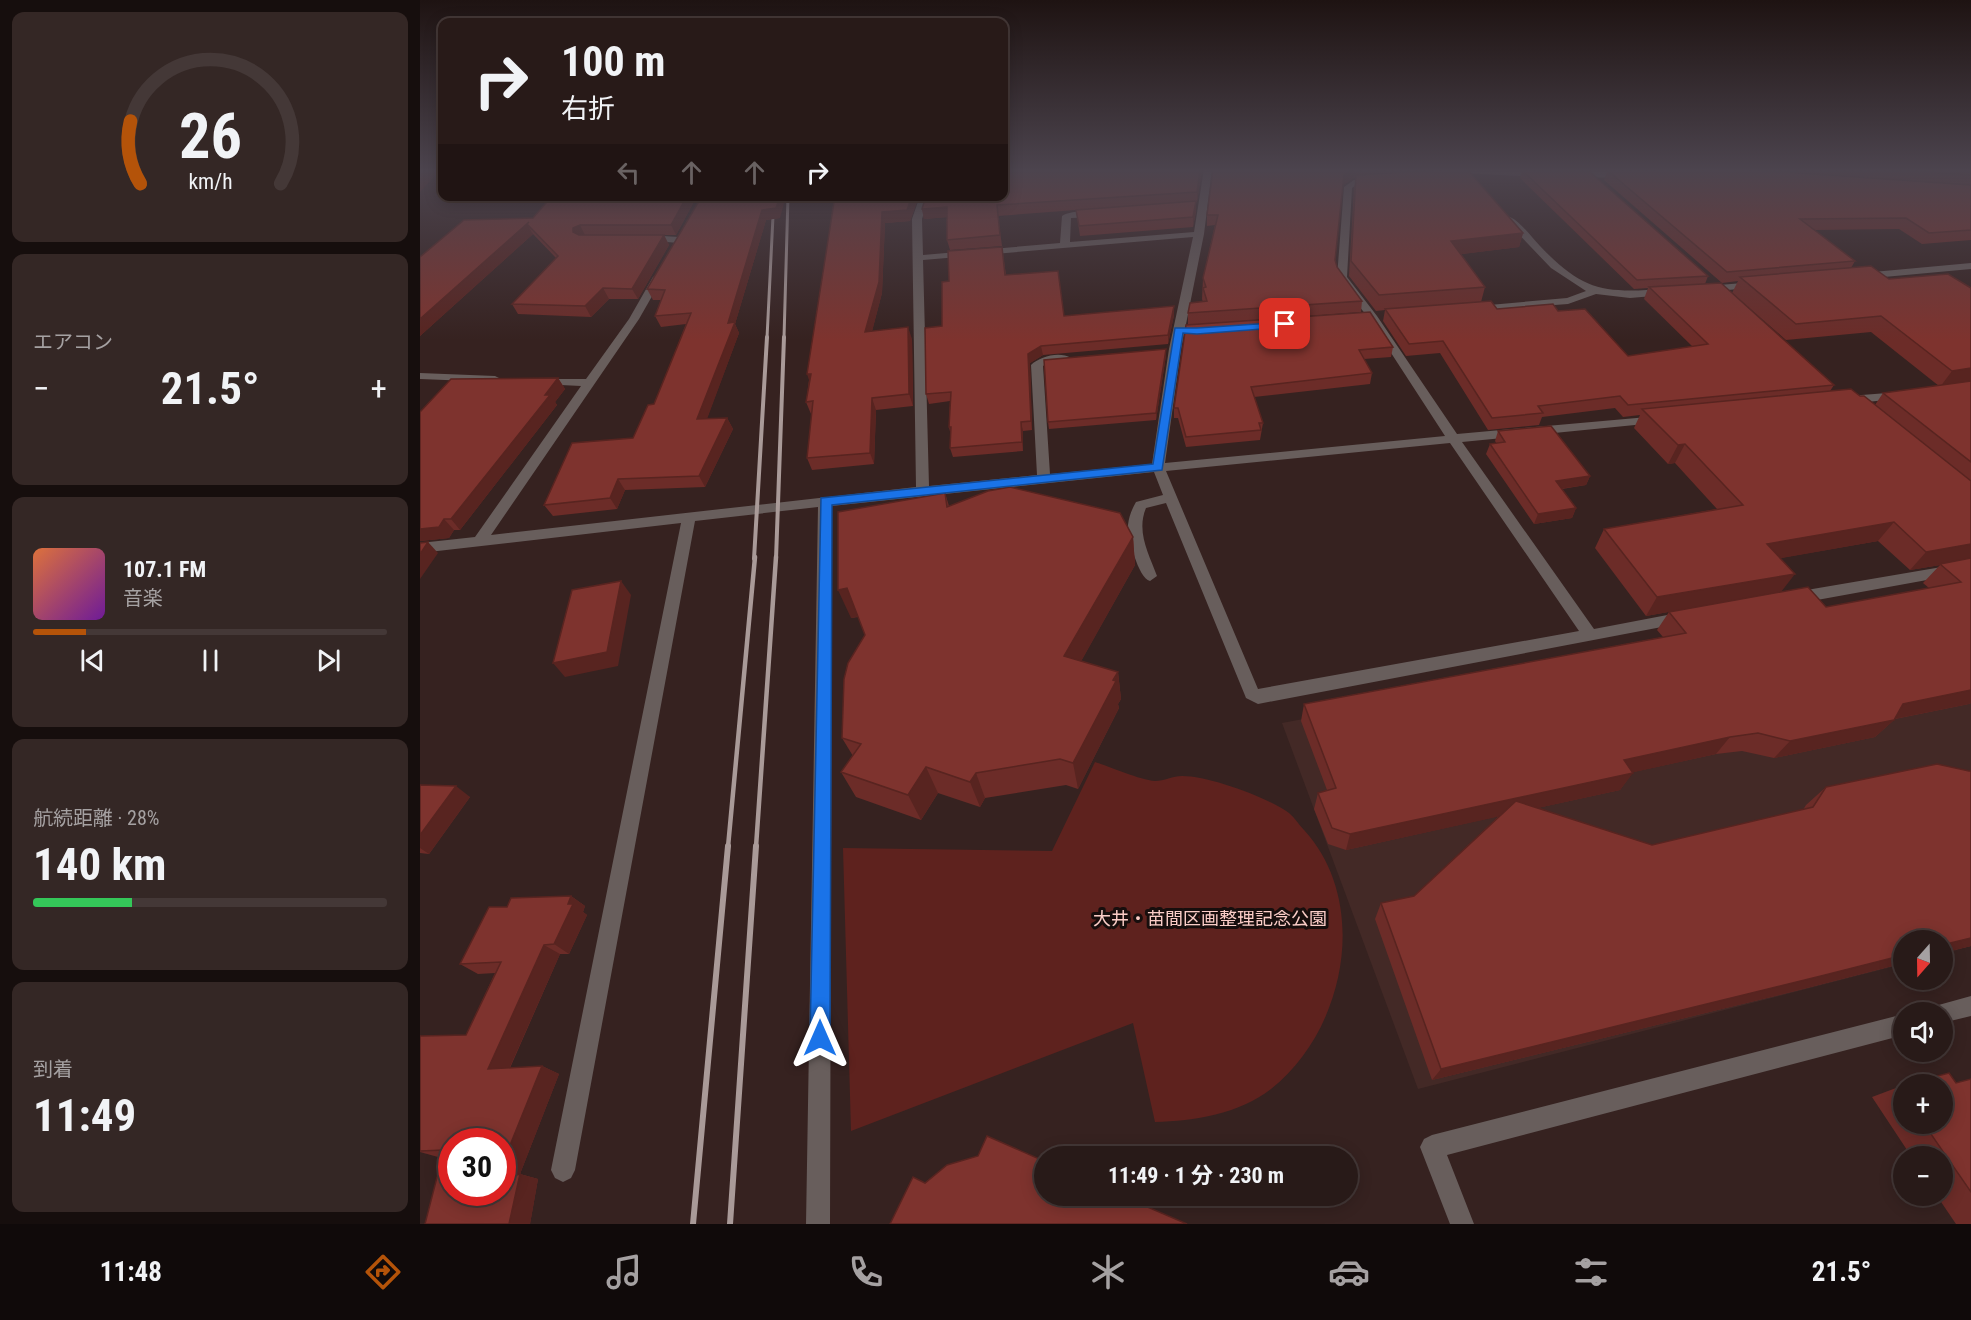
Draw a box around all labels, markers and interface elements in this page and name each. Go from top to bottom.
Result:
text: 100 m [561,37,666,86]
icon: right [462,42,540,120]
text: 右折 [561,93,615,125]
text: 26 [178,100,242,173]
icon: left [612,156,645,189]
icon: ahead [675,156,708,189]
icon: ahead [738,156,771,189]
icon: right [801,156,834,189]
text: km/h [188,170,232,195]
pin [1259,298,1310,349]
icon: arrive [1268,307,1301,340]
text: エアコン [33,330,113,354]
text: 21.5° [161,362,259,415]
text: − [33,369,50,408]
text: + [371,369,387,408]
text: 107.1 FM [123,557,206,582]
text: 音楽 [123,586,163,610]
icon: previous [76,644,109,677]
icon: pause [194,644,227,677]
icon: next [312,644,345,677]
text: 航続距離 · 28% [33,806,159,830]
text: 140 km [33,838,166,891]
park label: 大井・苗間区画整理記念公園 [1093,908,1327,929]
north arrow [1893,930,1953,990]
map controls [1893,930,1953,1206]
button: sound [1893,1002,1953,1062]
position arrow [788,1006,852,1070]
text: 到着 [33,1057,73,1081]
button: + [1893,1074,1953,1134]
text: 11:49 [33,1089,136,1142]
speed limit sign: 30 [438,1128,516,1206]
button: − [1893,1146,1953,1206]
text: 11:49 · 1 分 · 230 m [1108,1163,1284,1188]
icon: directions [362,1251,404,1293]
icon: music [603,1251,645,1293]
icon: phone [845,1251,887,1293]
icon: climate [1087,1251,1129,1293]
icon: car [1328,1251,1370,1293]
icon: filters [1570,1251,1612,1293]
text: 11:48 [100,1256,162,1288]
text: 21.5° [1812,1256,1871,1288]

